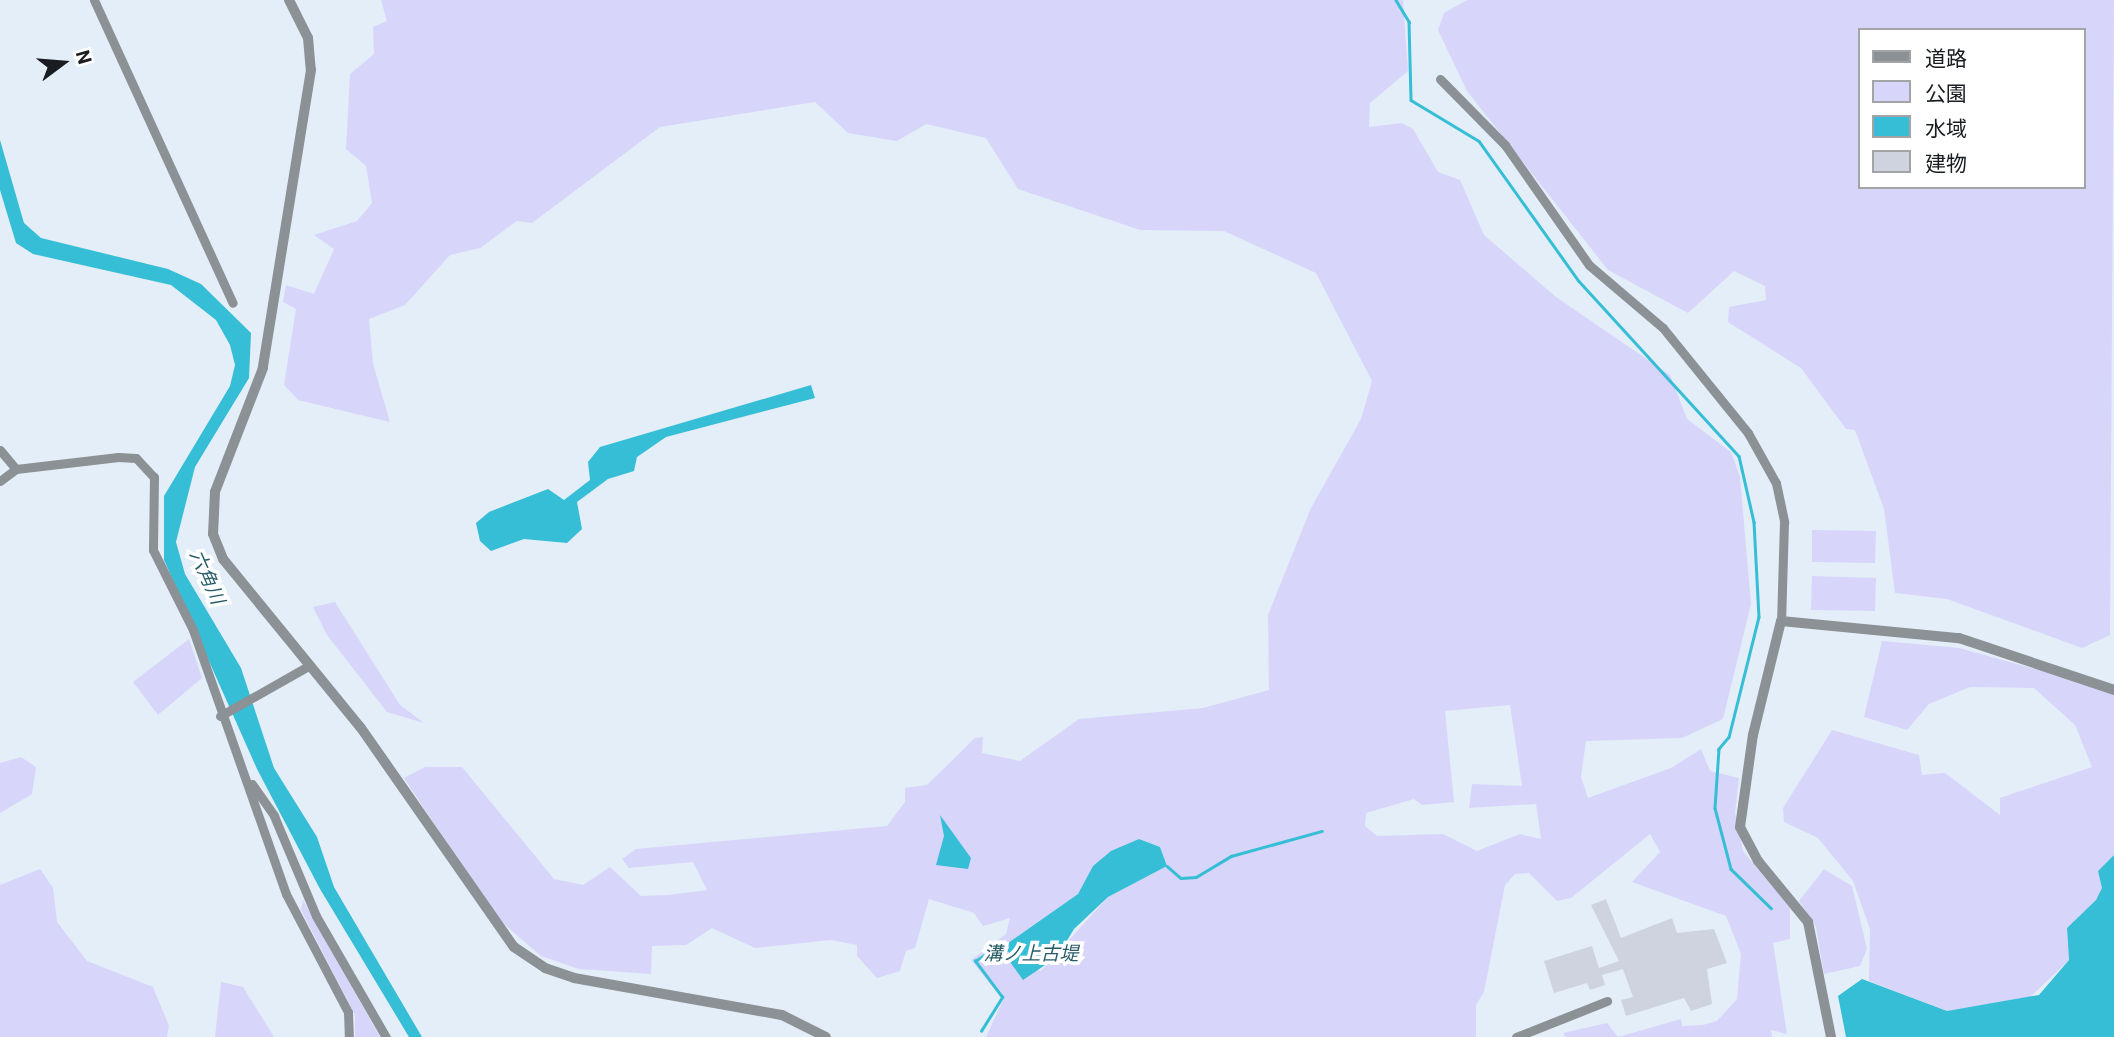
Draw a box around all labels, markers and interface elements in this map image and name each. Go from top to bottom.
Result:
north arrow [28,28,98,98]
legend [1858,28,2086,189]
text: N [71,47,97,67]
text: 道路 [1925,47,1967,71]
text: 公園 [1925,82,1967,106]
text: 水域 [1925,117,1967,141]
text: 建物 [1925,152,1967,176]
water label: 六角川 [185,546,229,608]
water label: 溝ノ上古堤 [984,943,1078,965]

